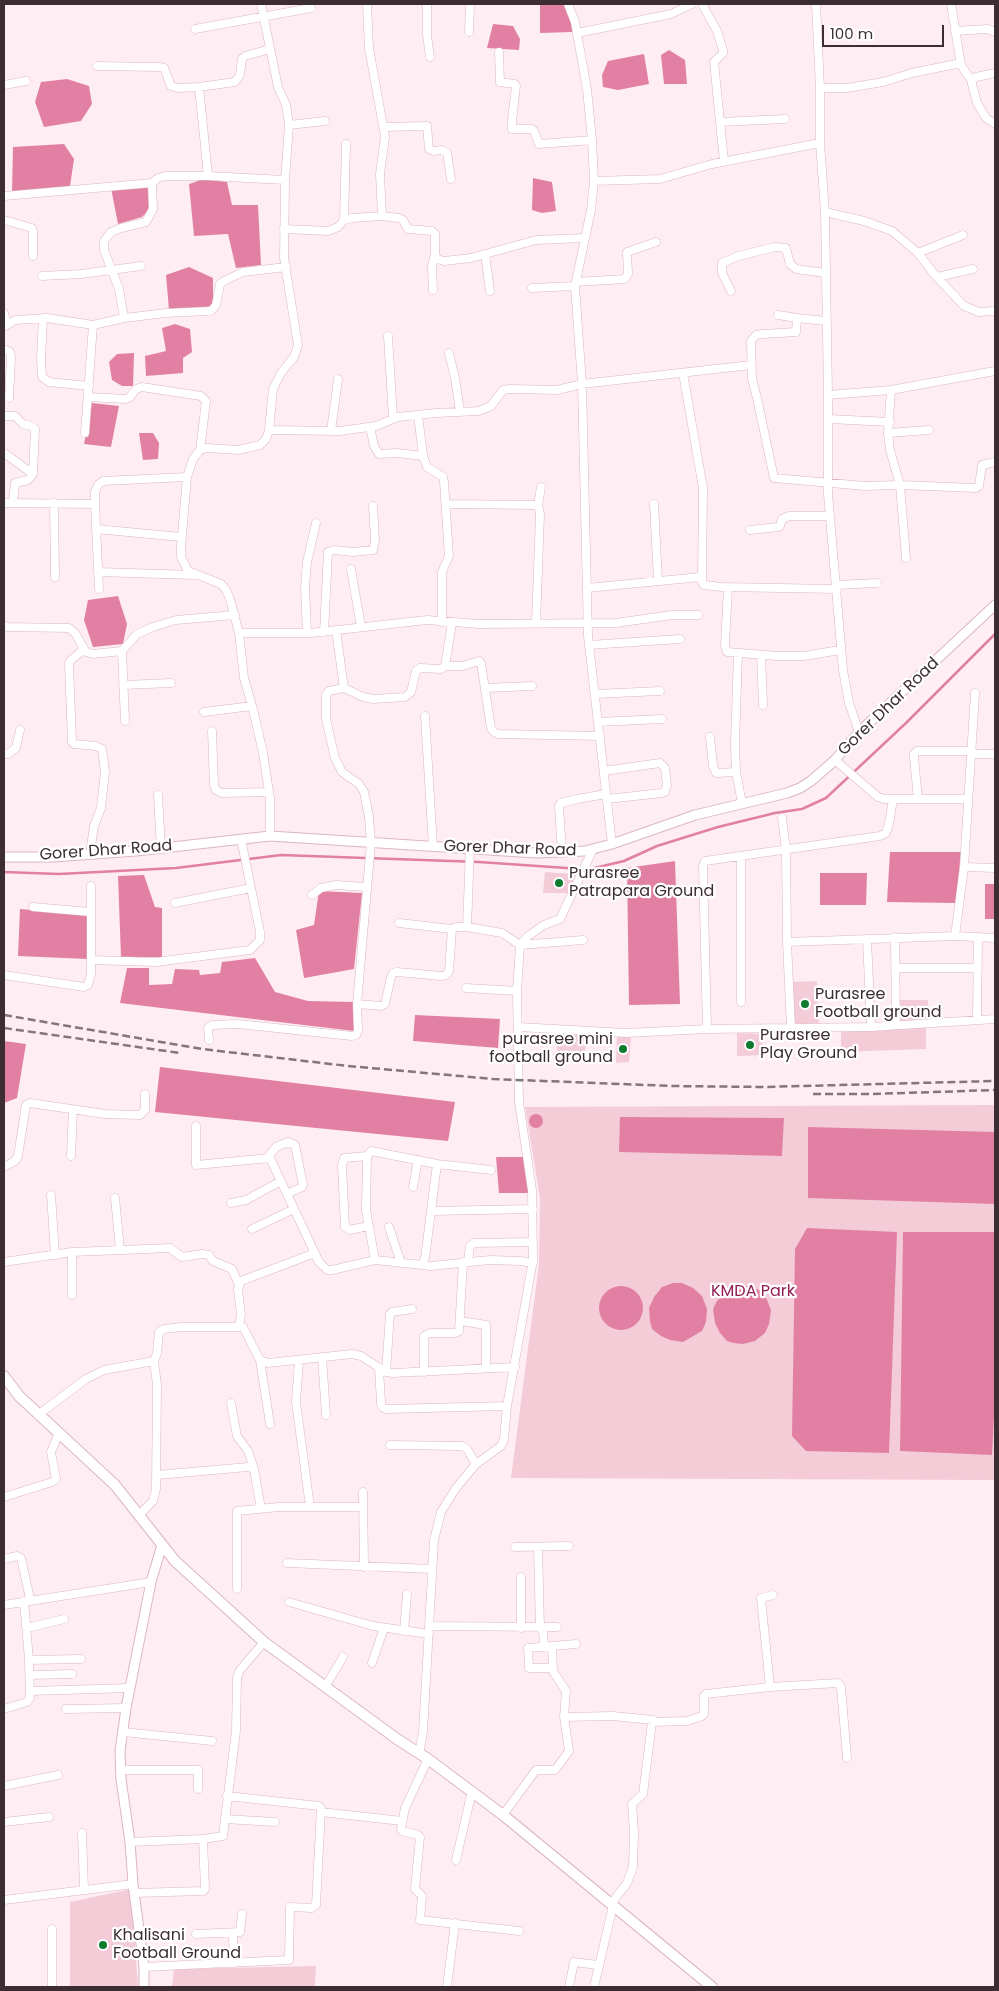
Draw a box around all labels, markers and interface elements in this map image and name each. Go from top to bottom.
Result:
scale bar [824,15,946,47]
text: 100 m [830,23,873,44]
street label: Gorer Dhar Road [834,654,944,760]
street label: Gorer Dhar Road [39,837,173,865]
street label: Gorer Dhar Road [443,837,577,861]
place label: Purasree Patrapara Ground [569,864,714,902]
marker: Purasree Patrapara Ground [553,877,565,889]
place label: Purasree Football ground [815,985,941,1023]
marker: Purasree Football ground [799,998,811,1010]
place label: Purasree Play Ground [760,1026,857,1064]
place label: purasree mini football ground [489,1030,613,1068]
marker: Purasree Play Ground [744,1039,756,1051]
marker: purasree mini football ground [617,1043,629,1055]
park label: KMDA Park [711,1282,795,1302]
place label: Khalisani Football Ground [113,1926,241,1964]
marker: Khalisani Football Ground [97,1939,109,1951]

